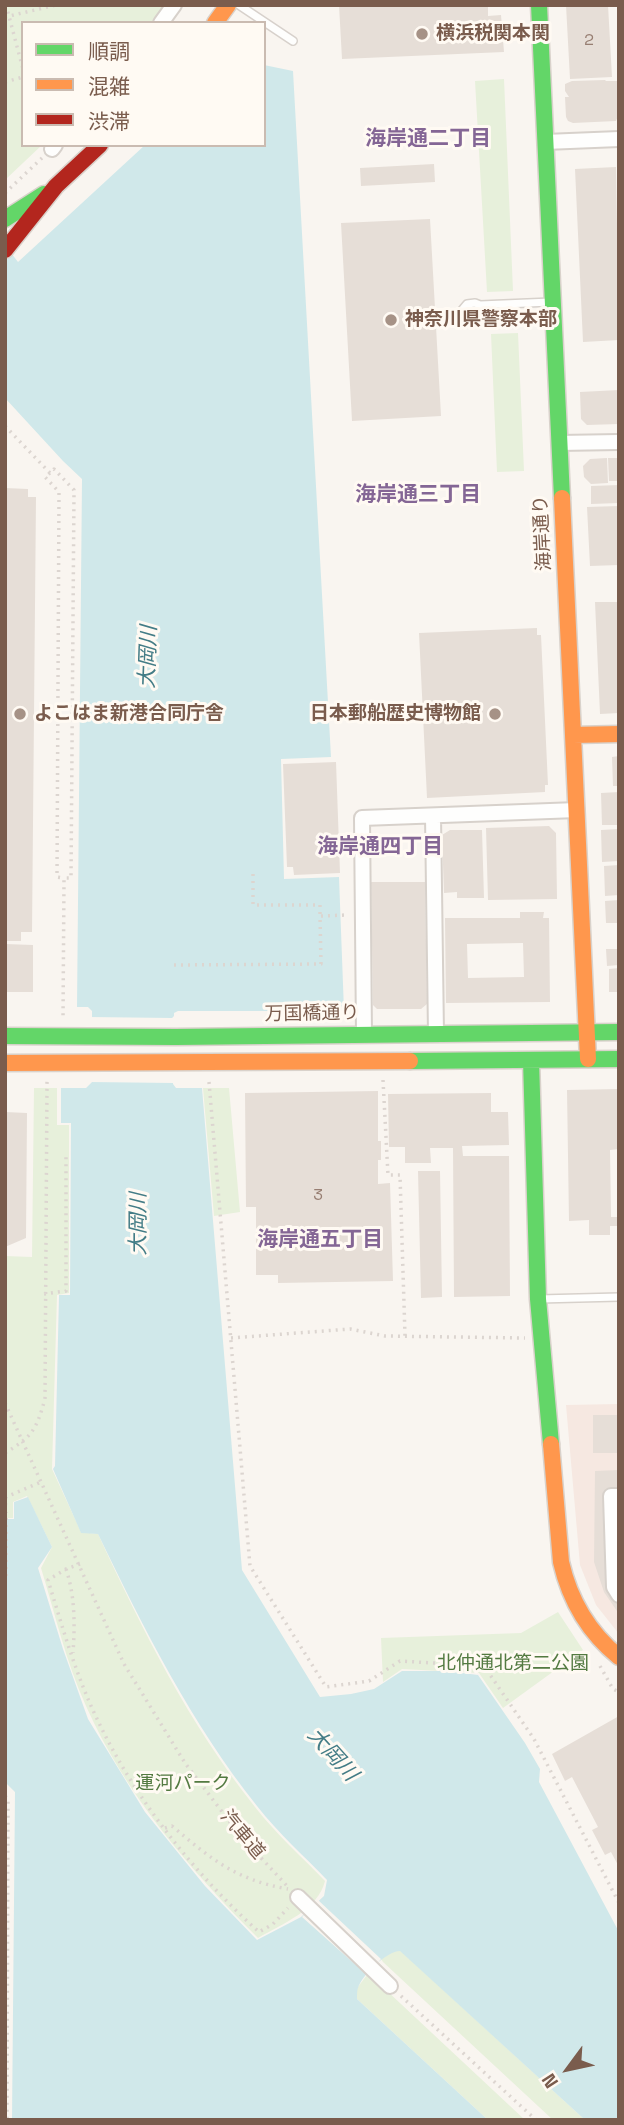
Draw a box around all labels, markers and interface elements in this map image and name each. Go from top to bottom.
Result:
legend [21,21,266,147]
place label: 横浜税関本関 [436,23,550,45]
marker: 横浜税関本関 [414,26,430,42]
house number: 2 [584,31,594,51]
text: 順調 [88,38,130,65]
text: 混雑 [88,73,130,100]
text: 渋滞 [88,108,130,135]
district label: 海岸通二丁目 [365,126,491,152]
place label: 神奈川県警察本部 [405,309,557,331]
marker: 神奈川県警察本部 [383,312,399,328]
district label: 海岸通三丁目 [355,482,481,508]
street label: 海岸通り [530,494,556,572]
water label: 大岡川 [135,625,163,689]
place label: よこはま新港合同庁舎 [34,703,224,725]
place label: 日本郵船歴史博物館 [310,703,481,725]
marker: よこはま新港合同庁舎 [12,706,28,722]
marker: 日本郵船歴史博物館 [487,706,503,722]
district label: 海岸通四丁目 [317,834,443,860]
street label: 万国橋通り [264,1002,360,1026]
house number: 3 [313,1186,323,1206]
water label: 大岡川 [126,1193,152,1255]
district label: 海岸通五丁目 [257,1227,383,1253]
park label: 北仲通北第二公園 [437,1653,589,1675]
water label: 大岡川 [302,1723,362,1787]
park label: 運河パーク [136,1773,230,1795]
street label: 汽車道 [215,1806,269,1864]
north arrow [533,2034,603,2104]
text: N [536,2069,564,2093]

